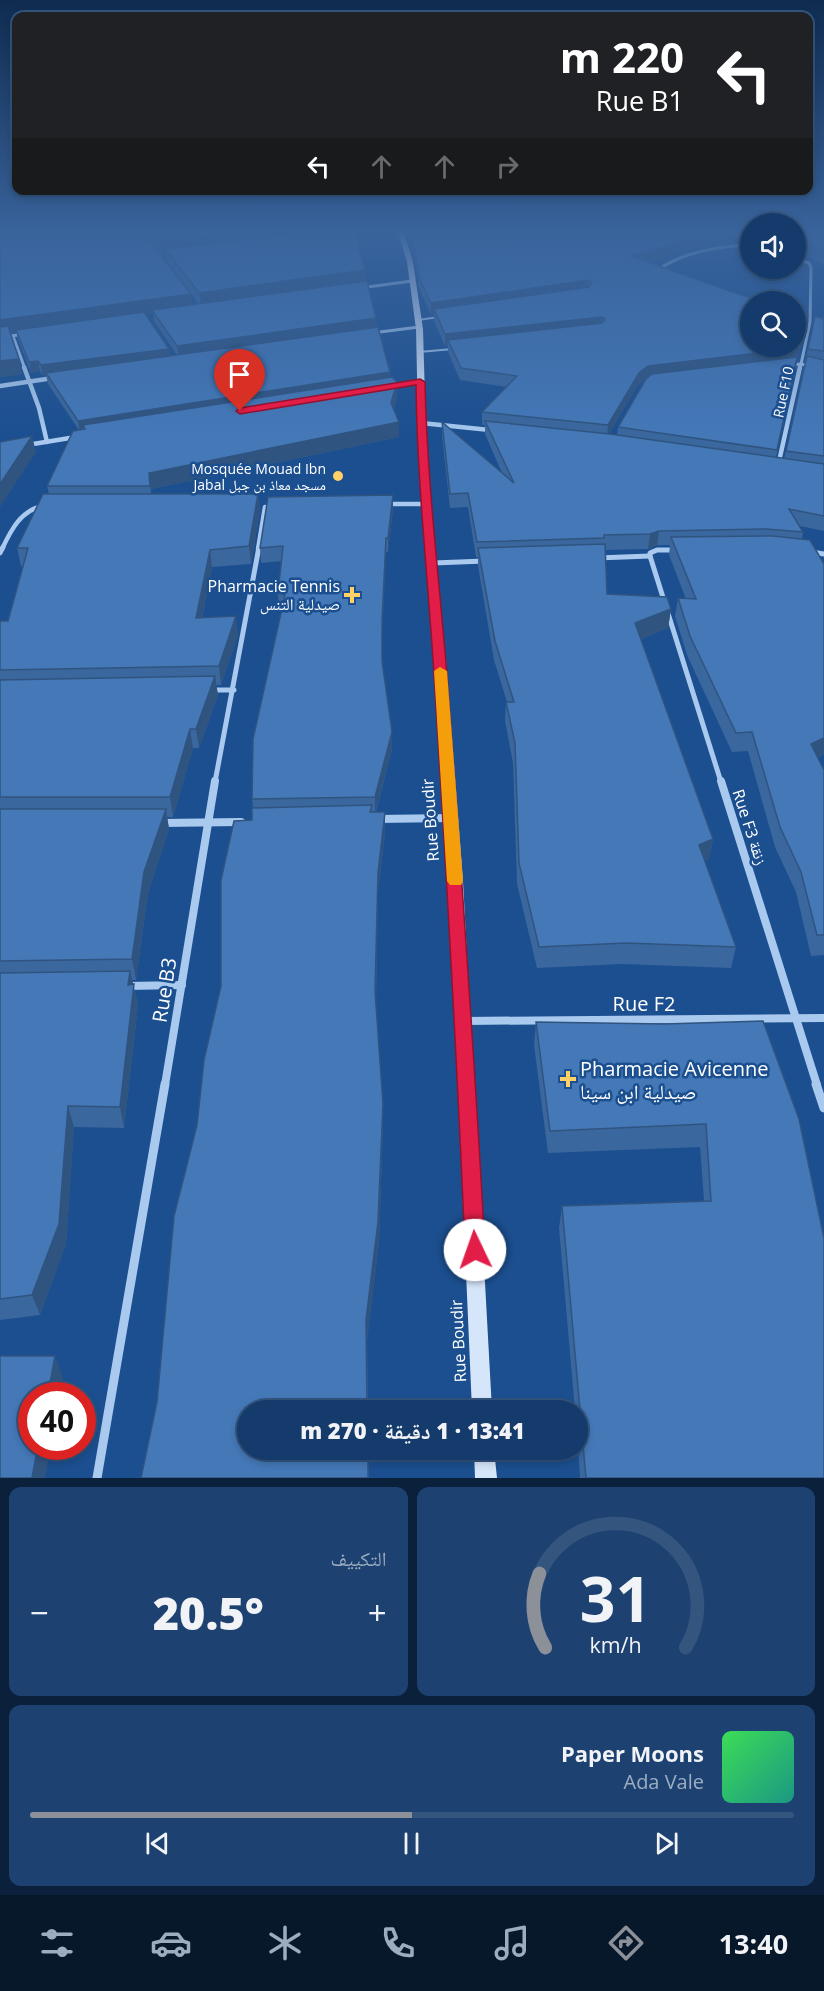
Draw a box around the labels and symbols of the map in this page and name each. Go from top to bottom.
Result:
pin [214,349,265,411]
street label: Rue F10 [768,365,798,419]
place label: Mosquée Mouad Ibn Jabal مسجد معاذ بن جبل [191,459,326,494]
marker: Mosquée Mouad Ibn Jabal مسجد معاذ بن جبل [331,469,345,483]
place label: Pharmacie Tennis صيدلية التنس [208,575,340,615]
marker: Pharmacie Tennis صيدلية التنس [345,588,359,602]
street label: Rue Boudir [416,777,444,862]
street label: Rue F3 زنقة [727,786,773,868]
street label: Rue B3 [146,956,182,1024]
street label: Rue F2 [613,990,675,1017]
place label: Pharmacie Avicenne صيدلية ابن سينا [580,1055,769,1105]
marker: Pharmacie Avicenne صيدلية ابن سينا [561,1072,575,1086]
position arrow [443,1218,507,1282]
street label: Rue Boudir [445,1299,471,1383]
speed limit sign: 40 [18,1382,96,1460]

